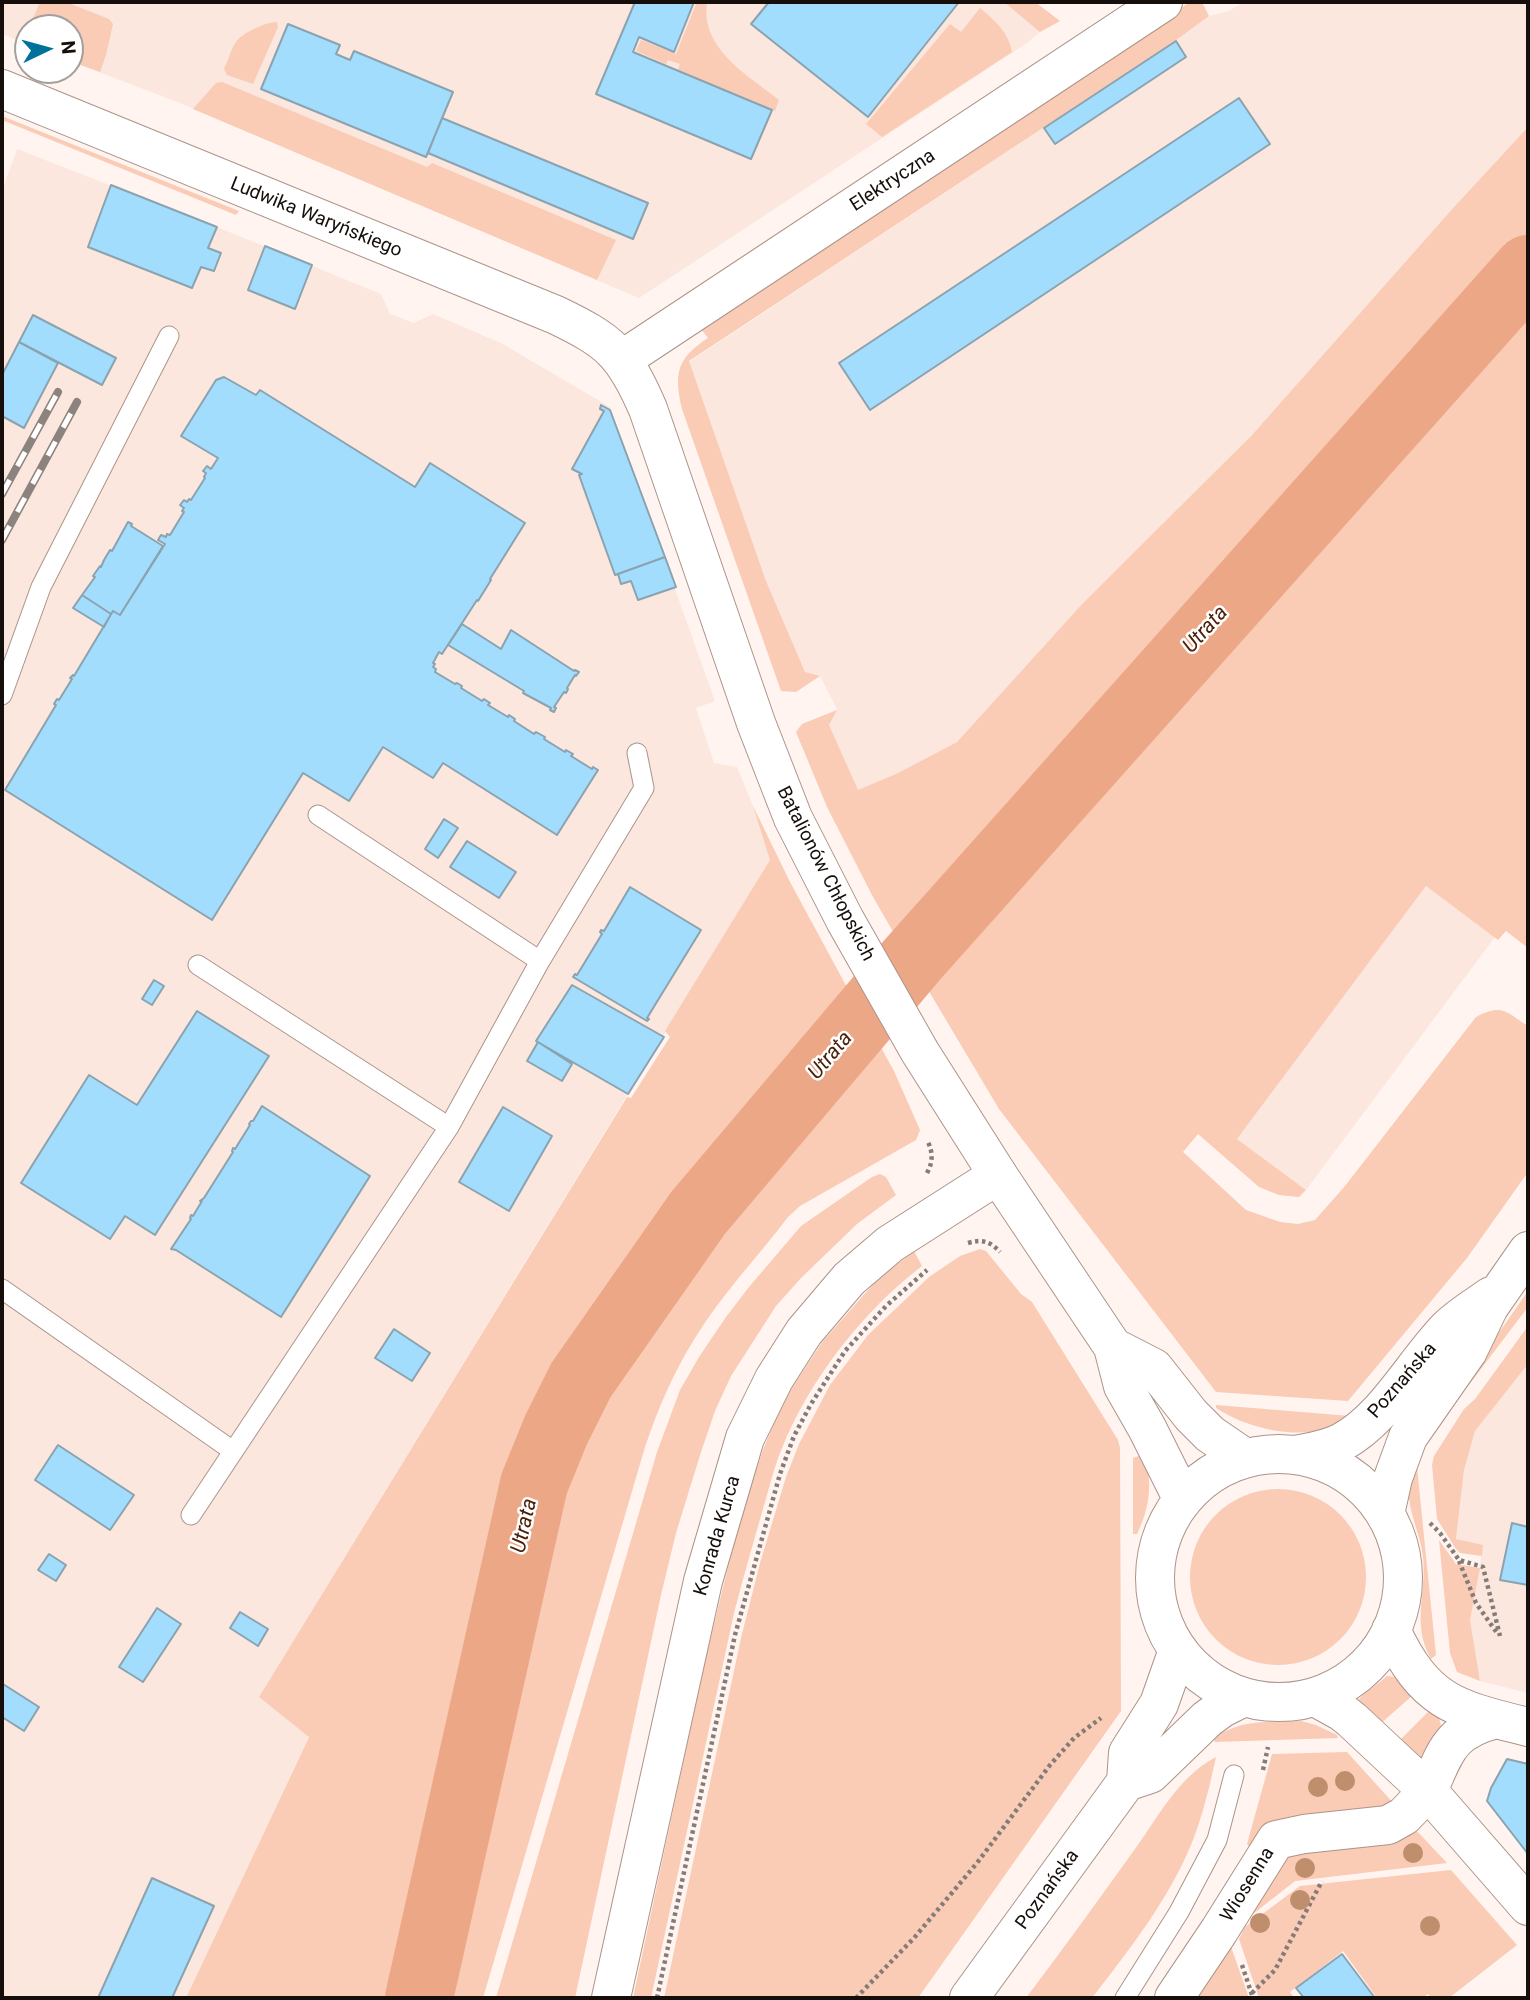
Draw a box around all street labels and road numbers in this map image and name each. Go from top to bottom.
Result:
street label: Elektryczna [846,145,940,217]
street label: Ludwika Waryńskiego [227,173,405,263]
street label: Batalionów Chłopskich [771,783,879,965]
street label: Poznańska [1364,1338,1442,1424]
street label: Konrada Kurca [690,1473,746,1599]
street label: Wiosenna [1216,1844,1280,1926]
street label: Poznańska [1011,1846,1085,1934]

